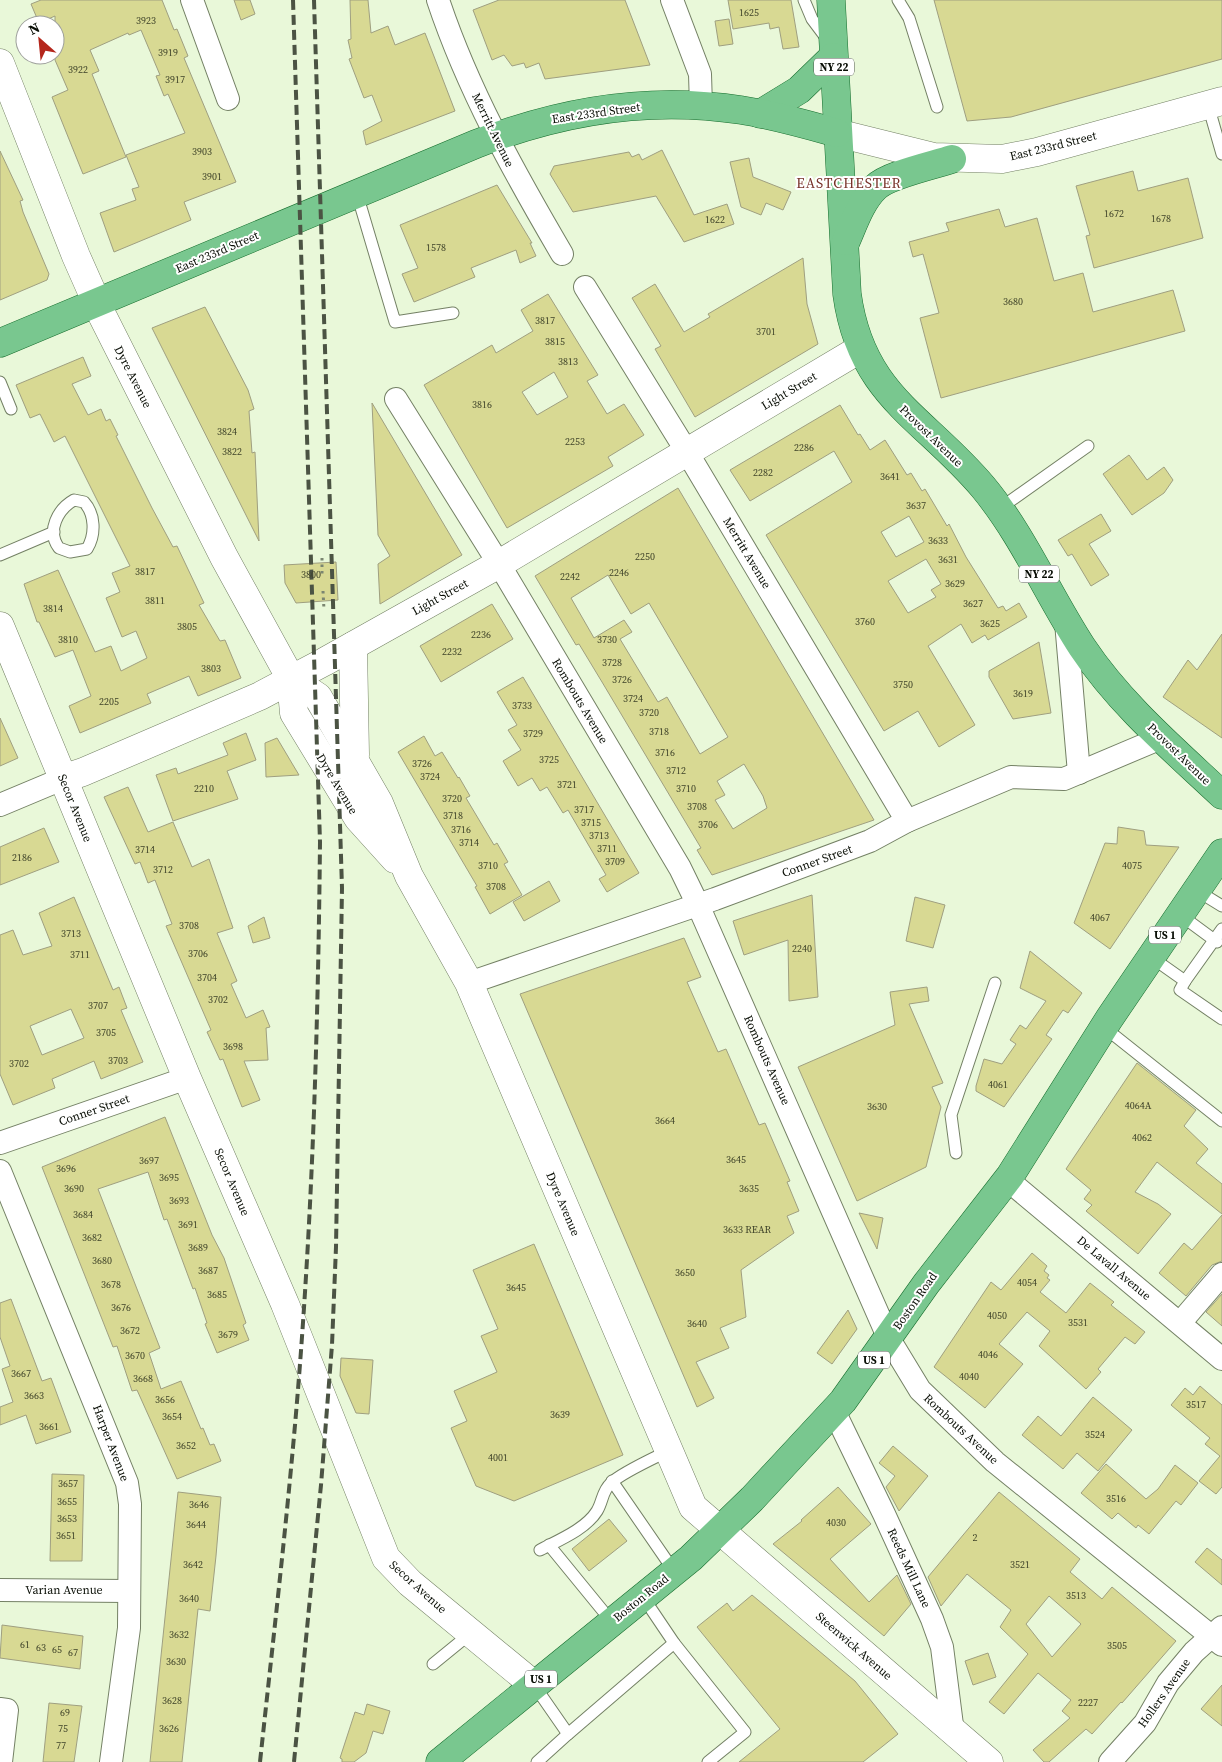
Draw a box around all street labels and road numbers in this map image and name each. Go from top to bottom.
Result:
road number: NY 22 [814,58,854,76]
street label: Merritt Avenue [468,90,518,170]
street label: East 233rd Street [551,99,641,127]
street label: East 233rd Street [1008,127,1098,165]
street label: East 233rd Street [173,227,261,277]
street label: Dyre Avenue [110,343,156,411]
street label: Light Street [758,368,820,414]
street label: Provost Avenue [896,402,966,470]
street label: Merritt Avenue [719,514,775,592]
road number: NY 22 [1019,566,1059,582]
street label: Light Street [409,575,471,619]
street label: Rombouts Avenue [548,655,612,747]
street label: Provost Avenue [1144,720,1214,788]
street label: Dyre Avenue [313,751,361,817]
street label: Secor Avenue [54,772,96,844]
street label: Conner Street [780,841,854,881]
road number: US 1 [1149,926,1181,944]
street label: Rombouts Avenue [740,1013,794,1107]
street label: Conner Street [57,1090,132,1130]
street label: Secor Avenue [211,1146,253,1218]
street label: Dyre Avenue [542,1170,584,1238]
street label: De Lavall Avenue [1074,1232,1154,1304]
street label: Boston Road [889,1269,941,1333]
road number: US 1 [858,1352,890,1368]
street label: Rombouts Avenue [920,1390,1002,1468]
street label: Harper Avenue [89,1402,133,1484]
street label: Reeds Mill Lane [884,1526,934,1610]
street label: Secor Avenue [386,1557,450,1617]
street label: Boston Road [610,1571,672,1625]
street label: Varian Avenue [25,1582,103,1598]
street label: Steenwick Avenue [812,1608,896,1684]
street label: Hollers Avenue [1134,1655,1194,1731]
road number: US 1 [525,1670,557,1688]

